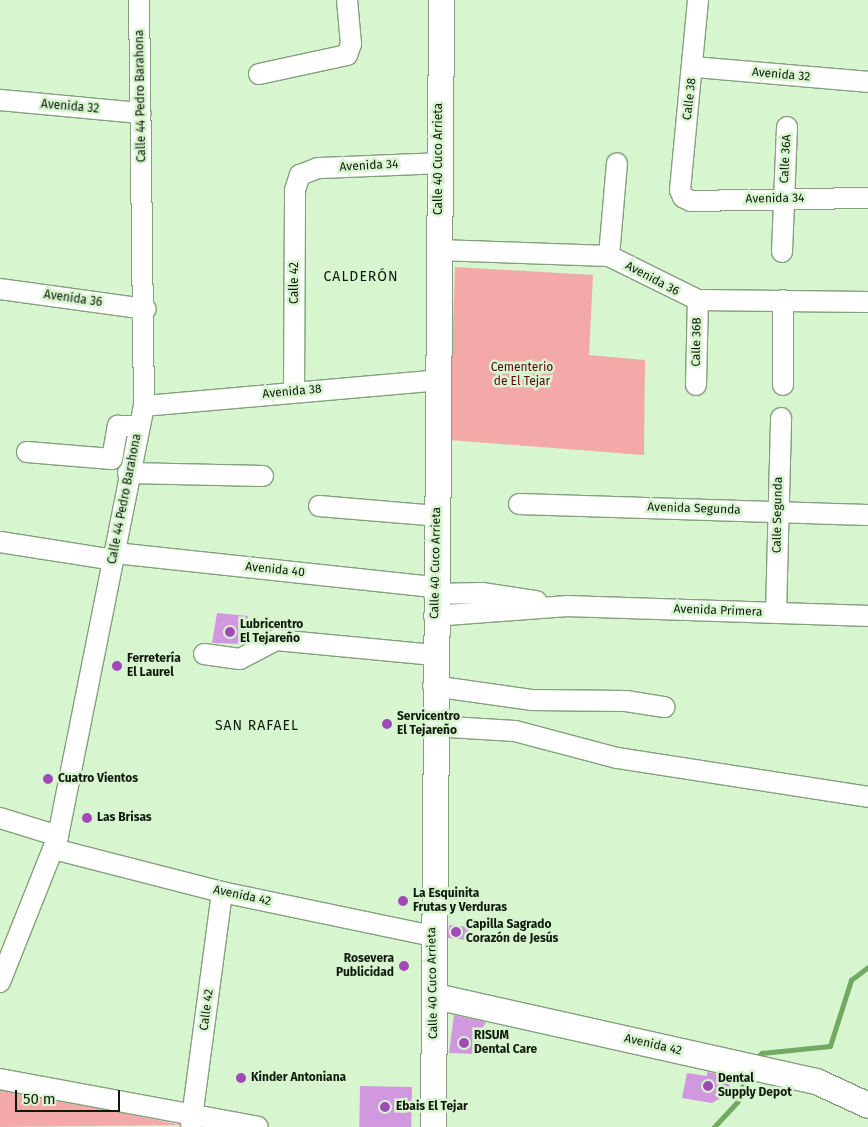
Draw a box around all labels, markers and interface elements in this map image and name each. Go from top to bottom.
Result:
street label: Calle 44 Pedro Barahona [133,30,149,162]
street label: Avenida 32 [751,65,811,85]
street label: Calle 38 [680,77,700,121]
street label: Avenida 32 [40,97,100,117]
street label: Calle 40 Cuco Arrieta [432,103,446,215]
street label: Calle 36A [778,134,794,184]
street label: Avenida 34 [339,157,399,175]
street label: Avenida 34 [745,191,805,207]
street label: Avenida 36 [623,259,681,299]
street label: Calle 42 [288,262,302,304]
district label: CALDERÓN [323,269,399,285]
street label: Avenida 36 [43,288,103,310]
street label: Calle 36B [689,317,705,367]
park label: Cementerio de El Tejar [491,361,553,389]
street label: Avenida 38 [262,382,322,402]
street label: Calle 44 Pedro Barahona [105,433,145,565]
street label: Calle Segunda [770,477,786,553]
street label: Avenida Segunda [647,500,741,518]
street label: Calle 40 Cuco Arrieta [428,507,444,619]
street label: Avenida 40 [245,560,305,580]
street label: Avenida Primera [673,602,763,620]
place label: Lubricentro El Tejareño [240,618,303,646]
marker: Lubricentro El Tejareño [224,626,236,638]
place label: Ferretería El Laurel [127,652,181,680]
marker: Ferretería El Laurel [111,660,123,672]
place label: Servicentro El Tejareño [397,710,460,738]
district label: SAN RAFAEL [214,718,300,734]
marker: Servicentro El Tejareño [381,718,393,730]
place label: Cuatro Vientos [58,772,138,786]
marker: Cuatro Vientos [42,773,54,785]
place label: Las Brisas [97,811,152,825]
marker: Las Brisas [81,812,93,824]
street label: Avenida 42 [212,883,272,909]
place label: La Esquinita Frutas y Verduras [413,887,507,915]
marker: La Esquinita Frutas y Verduras [397,895,409,907]
place label: Capilla Sagrado Corazón de Jesús [466,918,558,946]
marker: Capilla Sagrado Corazón de Jesús [450,926,462,938]
street label: Calle 40 Cuco Arrieta [425,927,441,1039]
place label: Rosevera Publicidad [336,952,394,980]
marker: Rosevera Publicidad [398,960,410,972]
street label: Calle 42 [197,988,217,1032]
place label: RISUM Dental Care [474,1029,537,1057]
street label: Avenida 42 [623,1031,683,1059]
marker: RISUM Dental Care [458,1037,470,1049]
place label: Kinder Antoniana [251,1071,346,1085]
marker: Kinder Antoniana [235,1072,247,1084]
place label: Dental Supply Depot [718,1072,792,1100]
scale bar [18,1080,122,1112]
marker: Dental Supply Depot [702,1080,714,1092]
text: 50 m [23,1090,56,1108]
marker: Ebais El Tejar [378,1100,392,1114]
place label: Ebais El Tejar [396,1100,468,1114]

